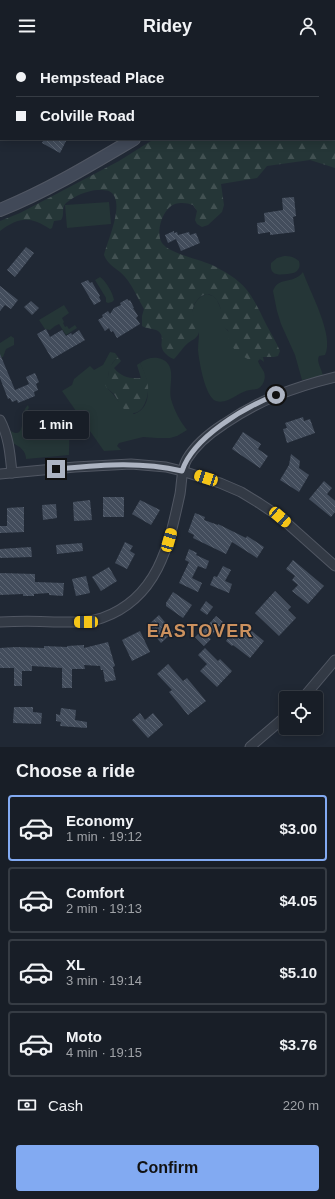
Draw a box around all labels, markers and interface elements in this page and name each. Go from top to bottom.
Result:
icon: menu [16,15,38,37]
icon: person [297,15,319,37]
text: Ridey [143,16,192,36]
text: Hempstead Place [40,69,164,86]
text: Colville Road [40,107,135,124]
route start [267,386,285,404]
callout: 1 min [23,411,89,439]
text: 1 min [39,417,73,432]
route end [47,460,65,478]
car [193,469,219,487]
car [267,505,293,529]
car [160,527,178,553]
car [74,616,98,628]
district label: EASTOVER [147,621,253,641]
map controls [279,691,323,735]
button: locate [279,691,323,735]
text: Choose a ride [16,761,135,781]
icon: car [18,810,54,846]
text: Economy [66,812,134,829]
text: $3.00 [279,820,317,837]
text: 1 min · 19:12 [66,829,142,844]
icon: car [18,882,54,918]
text: Comfort [66,884,124,901]
text: $4.05 [279,892,317,909]
text: 2 min · 19:13 [66,901,142,916]
icon: car [18,954,54,990]
text: XL [66,956,85,973]
text: $5.10 [279,964,317,981]
text: 3 min · 19:14 [66,973,142,988]
icon: car [18,1026,54,1062]
text: Moto [66,1028,102,1045]
text: $3.76 [279,1036,317,1053]
text: 4 min · 19:15 [66,1045,142,1060]
icon: cash [16,1094,38,1116]
text: Cash [48,1097,83,1114]
text: 220 m [283,1098,319,1113]
button: Confirm [16,1145,319,1191]

